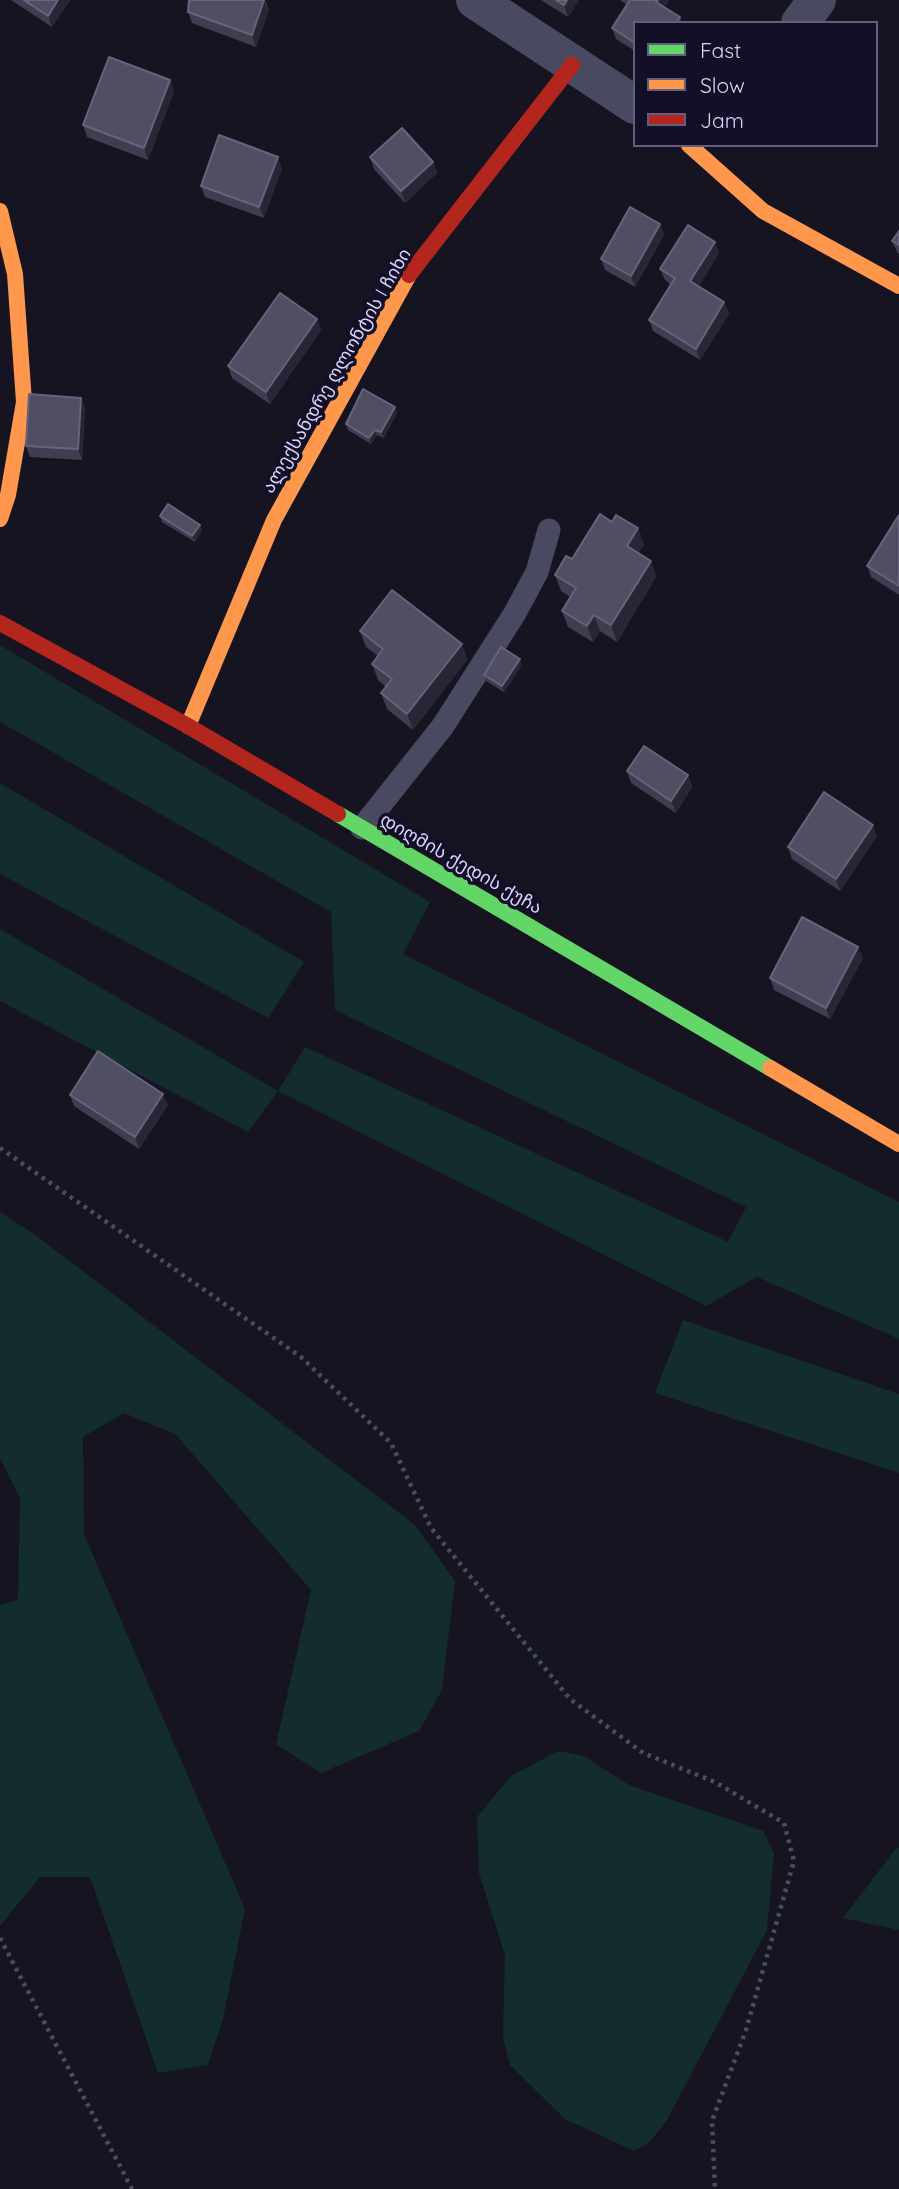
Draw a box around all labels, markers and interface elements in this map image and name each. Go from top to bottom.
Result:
legend [633,21,878,147]
text: Fast [700,37,741,63]
text: Slow [700,72,745,98]
text: Jam [700,107,744,133]
street label: ალექსანდრე ღლონტის I ჩიხი [258,245,416,497]
street label: დიღმის ქედის ქუჩა [376,809,546,919]

